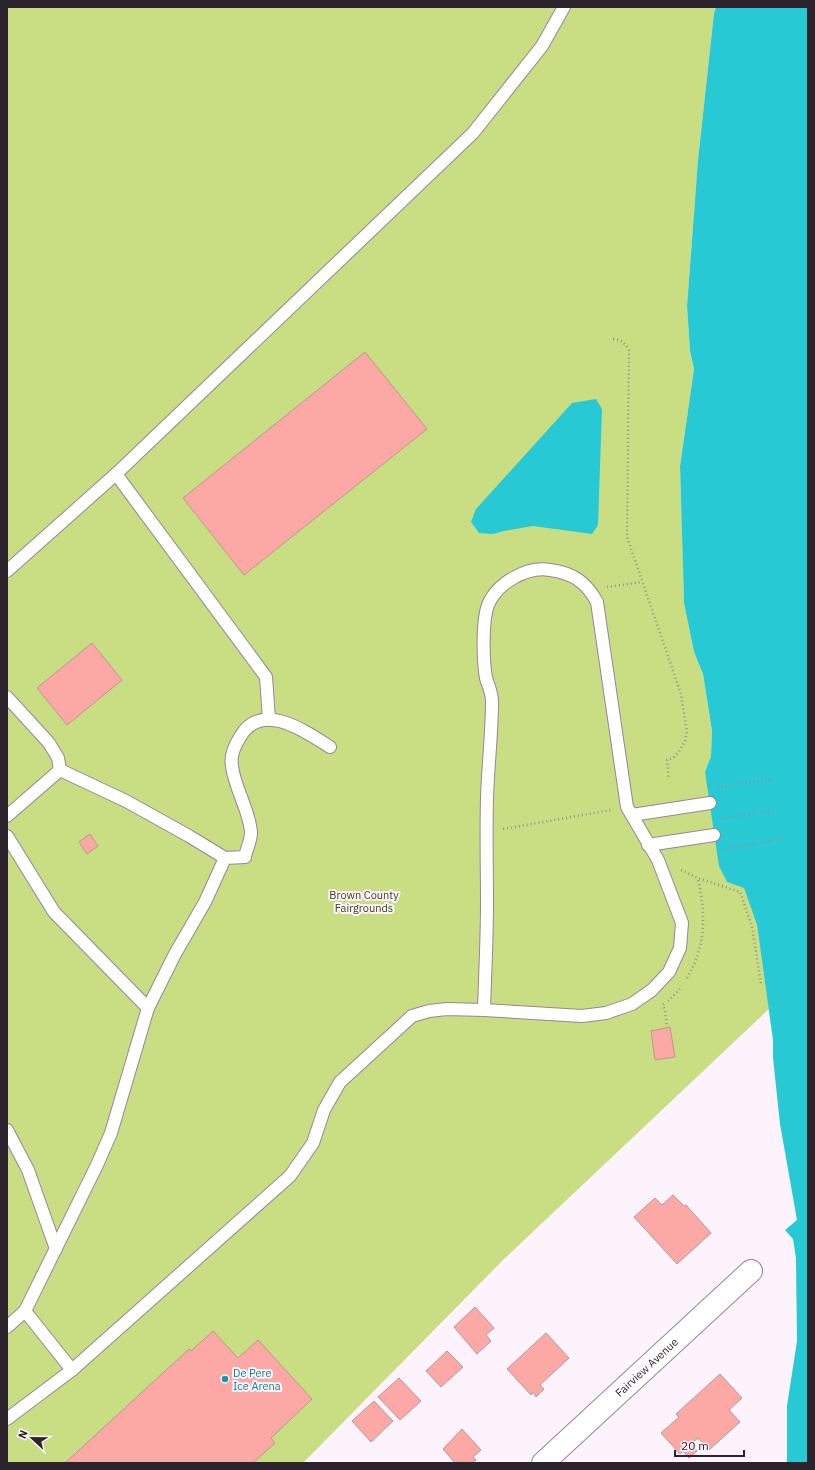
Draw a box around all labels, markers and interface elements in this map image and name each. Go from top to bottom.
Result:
park label: Brown County Fairgrounds [329,888,399,915]
street label: Fairview Avenue [612,1335,681,1400]
place label: De Pere Ice Arena [233,1366,281,1393]
marker: De Pere Ice Arena [220,1374,230,1384]
north arrow [12,1418,52,1458]
text: N [15,1428,31,1441]
scale bar [675,1432,744,1458]
text: 20 m [681,1438,709,1453]

